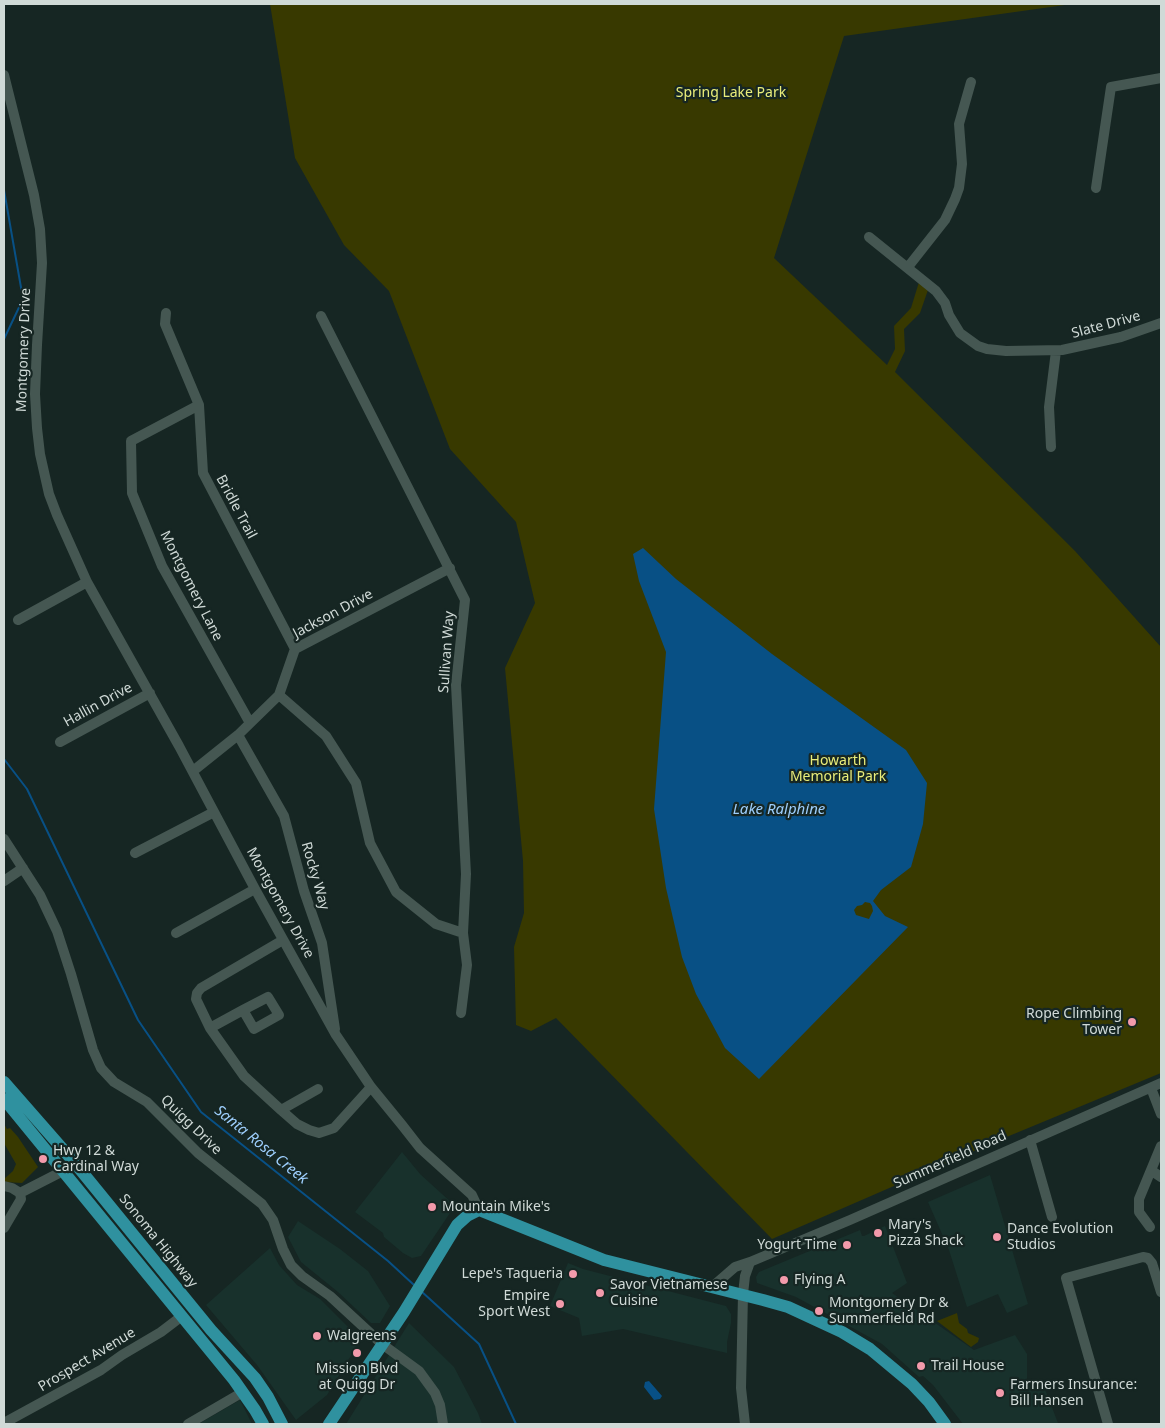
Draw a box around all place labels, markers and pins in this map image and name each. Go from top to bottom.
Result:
place label: Rope Climbing Tower [1026,1006,1122,1038]
marker: Rope Climbing Tower [1126,1016,1138,1028]
place label: Hwy 12 & Cardinal Way [53,1143,139,1176]
marker: Hwy 12 & Cardinal Way [37,1153,49,1165]
place label: Mountain Mike's [442,1199,550,1215]
marker: Mountain Mike's [426,1201,438,1213]
place label: Mary's Pizza Shack [888,1217,963,1250]
place label: Dance Evolution Studios [1007,1221,1113,1254]
marker: Mary's Pizza Shack [872,1227,884,1239]
marker: Dance Evolution Studios [991,1231,1003,1243]
place label: Yogurt Time [757,1237,837,1253]
marker: Yogurt Time [841,1239,853,1251]
place label: Lepe's Taqueria [461,1266,563,1282]
marker: Lepe's Taqueria [567,1268,579,1280]
place label: Flying A [794,1272,845,1288]
marker: Flying A [778,1274,790,1286]
place label: Savor Vietnamese Cuisine [610,1277,728,1310]
marker: Savor Vietnamese Cuisine [594,1287,606,1299]
place label: Empire Sport West [478,1288,550,1320]
place label: Montgomery Dr & Summerfield Rd [829,1295,948,1328]
marker: Empire Sport West [554,1298,566,1310]
marker: Montgomery Dr & Summerfield Rd [813,1305,825,1317]
place label: Walgreens [327,1328,396,1344]
marker: Walgreens [311,1330,323,1342]
marker: Mission Blvd at Quigg Dr [351,1347,363,1359]
place label: Trail House [931,1358,1004,1374]
marker: Trail House [915,1360,927,1372]
place label: Mission Blvd at Quigg Dr [316,1361,398,1394]
place label: Farmers Insurance: Bill Hansen [1010,1377,1137,1410]
marker: Farmers Insurance: Bill Hansen [994,1387,1006,1399]

